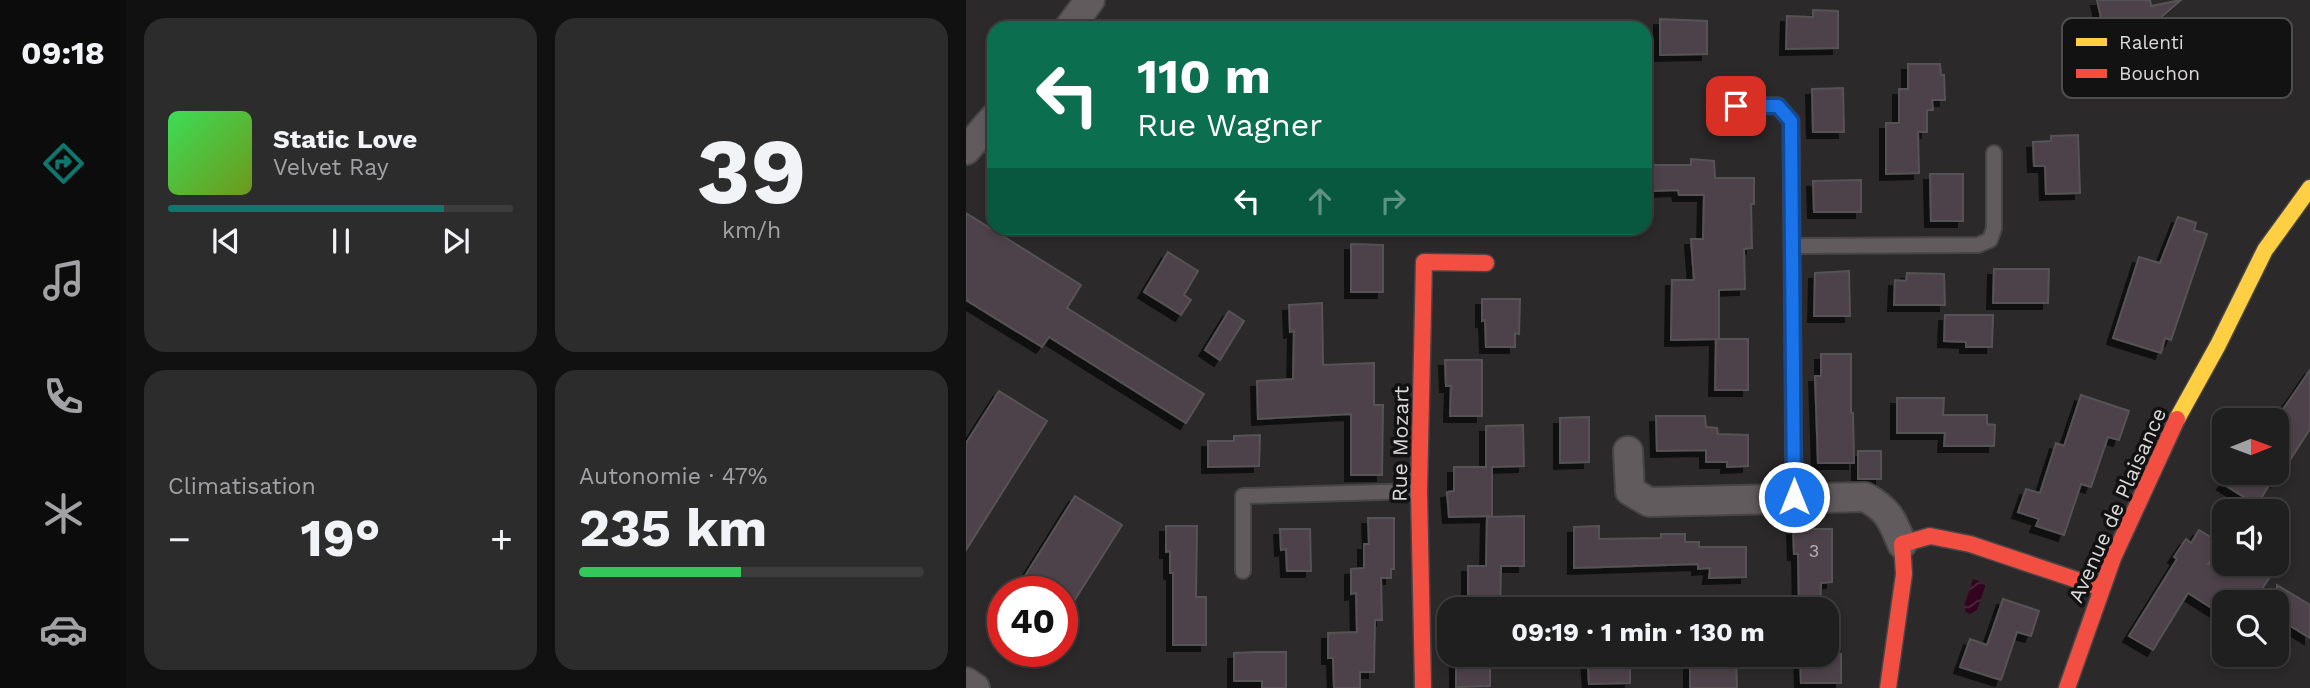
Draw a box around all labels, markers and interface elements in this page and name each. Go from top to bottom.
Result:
legend [2062,18,2292,98]
text: Ralenti [2119,31,2184,54]
text: 09:18 [21,34,105,72]
text: 110 m [1137,47,1271,105]
icon: left [1022,49,1113,140]
text: Bouchon [2119,62,2200,85]
pin [1706,76,1766,136]
icon: arrive [1717,87,1755,125]
text: Rue Wagner [1137,106,1322,144]
text: 39 [696,118,807,225]
text: Static Love [273,124,417,154]
icon: directions [39,139,88,188]
text: Velvet Ray [273,154,389,181]
icon: left [1228,182,1266,220]
icon: ahead [1301,182,1339,220]
icon: right [1374,182,1412,220]
text: km/h [722,217,781,244]
icon: previous [207,222,245,260]
icon: pause [322,222,360,260]
icon: next [437,222,475,260]
icon: music [39,256,88,305]
icon: phone [39,372,88,421]
street label: Rue Mozart [1386,386,1414,502]
street label: Avenue de Plaisance [2063,404,2171,606]
north arrow [2212,408,2289,485]
map controls [2212,408,2289,667]
position arrow [1757,460,1831,534]
text: Autonomie · 47% [579,463,767,490]
text: Climatisation [168,473,316,500]
icon: climate [39,489,88,538]
text: 235 km [579,498,767,559]
button: sound [2212,499,2289,576]
text: 19° [300,508,381,569]
text: − [168,517,191,561]
text: + [490,517,513,561]
house number: 3 [1809,540,1819,561]
speed limit sign: 40 [987,576,1078,667]
button: search [2212,590,2289,667]
icon: car [39,605,88,654]
text: 09:19 · 1 min · 130 m [1511,617,1765,647]

